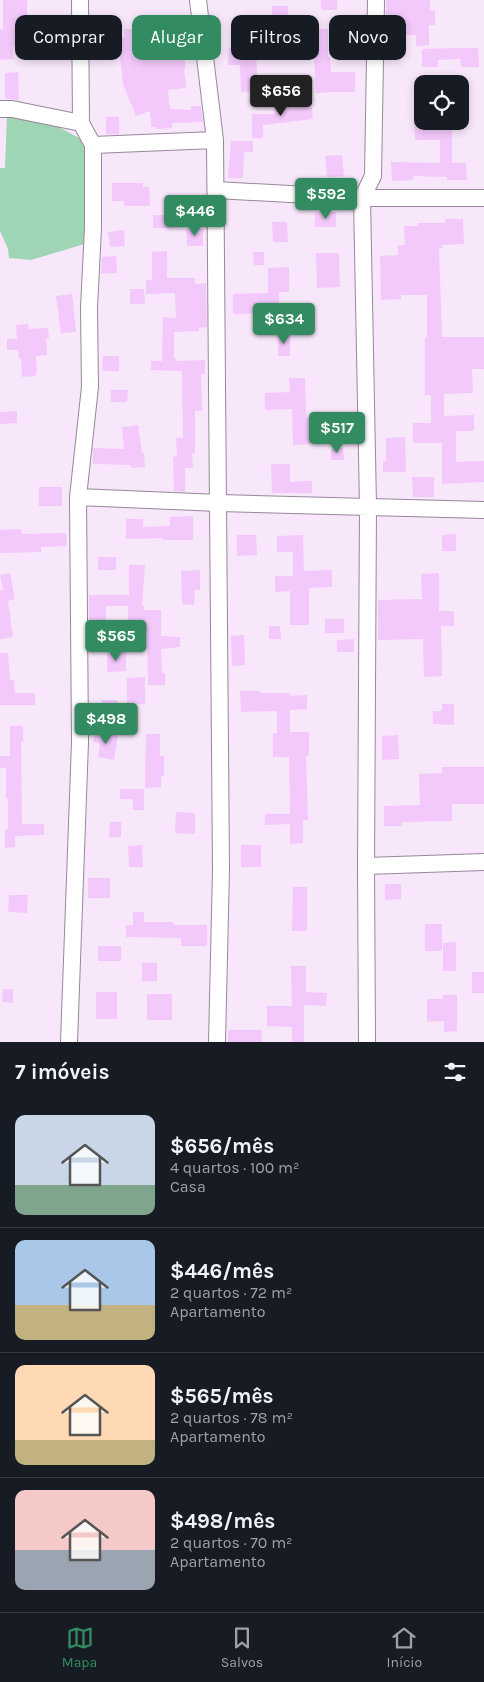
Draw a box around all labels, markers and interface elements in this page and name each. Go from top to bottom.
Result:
chip: Comprar [15,15,122,60]
chip: Alugar [132,15,221,60]
chip: Filtros [231,15,319,60]
chip: Novo [329,15,406,60]
pin: $656 [251,74,311,117]
map controls [414,75,469,130]
button: locate [414,75,469,130]
text: $656 [261,81,301,100]
pin: $592 [296,178,356,220]
text: $592 [306,184,346,203]
pin: $446 [165,194,225,237]
text: $446 [175,201,215,220]
pin: $634 [254,302,314,345]
text: $634 [264,309,304,328]
pin: $517 [307,412,367,454]
text: $517 [320,418,354,437]
pin: $565 [86,620,146,662]
text: $565 [96,626,136,645]
pin: $498 [76,702,136,745]
text: $498 [86,709,126,728]
icon: filters [441,1058,469,1086]
text: 7 imóveis [15,1060,109,1084]
text: $656/mês [170,1134,274,1158]
icon: home [55,1135,115,1195]
text: 4 quartos · 100 m² [170,1158,299,1177]
text: Casa [170,1177,206,1196]
text: $446/mês [170,1259,274,1283]
icon: home [55,1260,115,1320]
text: 2 quartos · 72 m² [170,1283,292,1302]
text: Apartamento [170,1302,266,1321]
text: $565/mês [170,1384,274,1408]
icon: home [55,1385,115,1445]
text: 2 quartos · 78 m² [170,1408,293,1427]
text: Apartamento [170,1427,266,1446]
text: $498/mês [170,1509,275,1533]
icon: home [55,1510,115,1570]
text: 2 quartos · 70 m² [170,1533,293,1552]
text: Apartamento [170,1552,266,1571]
tab: Mapa [62,1624,97,1671]
tab: Salvos [221,1624,263,1671]
tab: Início [387,1624,422,1671]

